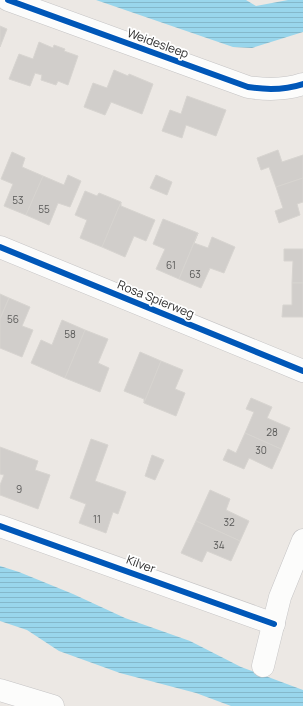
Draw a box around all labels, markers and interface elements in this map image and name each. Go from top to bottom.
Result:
street label: Weidesleep [125,24,191,62]
house number: 53 [12,193,24,207]
house number: 55 [38,202,50,216]
house number: 61 [166,258,176,272]
house number: 63 [189,267,201,281]
street label: Rosa Spierweg [115,276,197,322]
house number: 56 [7,312,19,326]
house number: 58 [64,327,76,341]
house number: 28 [266,425,278,439]
house number: 30 [255,443,267,457]
house number: 9 [16,482,22,496]
house number: 11 [93,512,101,526]
house number: 32 [223,515,235,529]
house number: 34 [213,538,225,552]
street label: Kilver [124,551,159,577]

